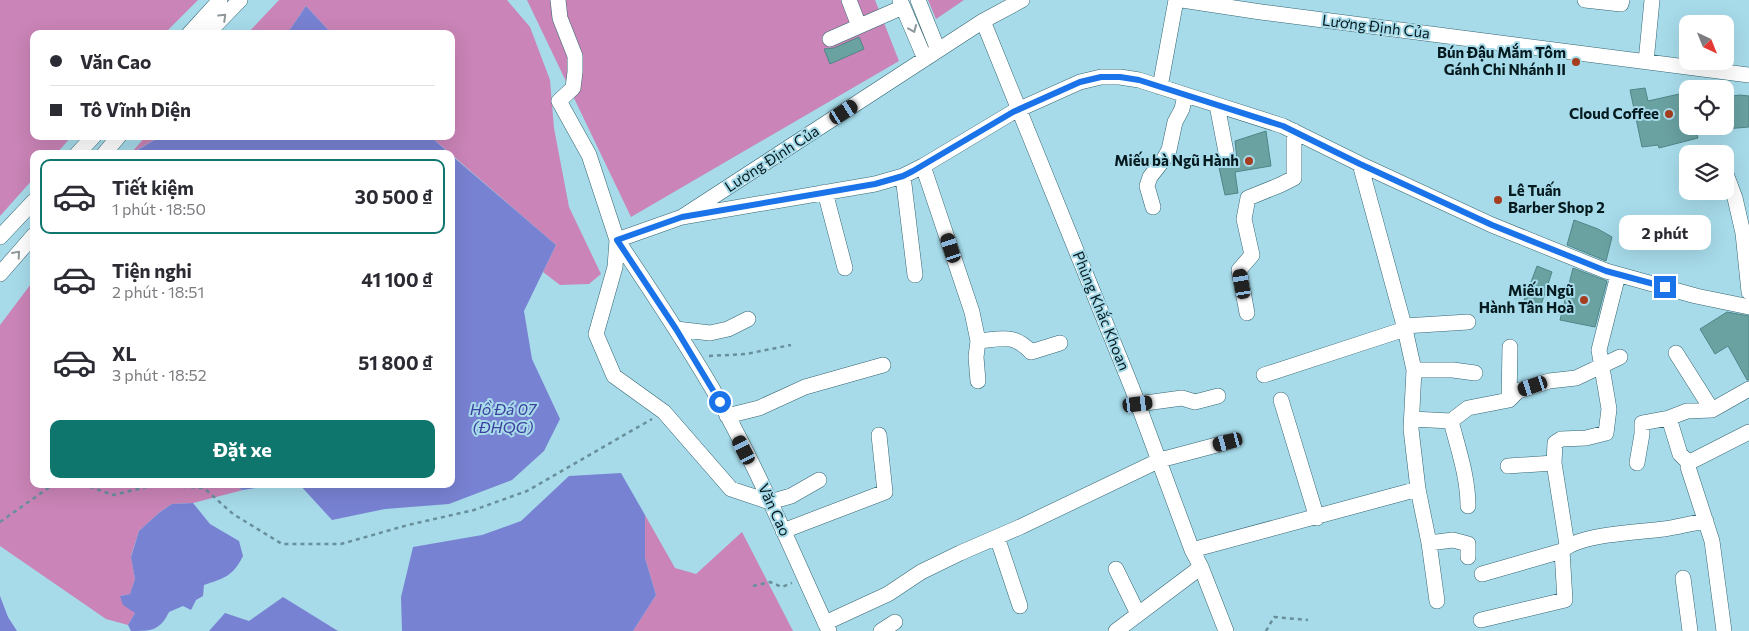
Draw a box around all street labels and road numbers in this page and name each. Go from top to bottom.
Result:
street label: Lương Định Của [1321,10,1431,42]
street label: Lương Định Của [721,121,822,195]
street label: Phùng Khắc Khoan [1070,248,1134,373]
street label: Văn Cao [755,480,795,539]

